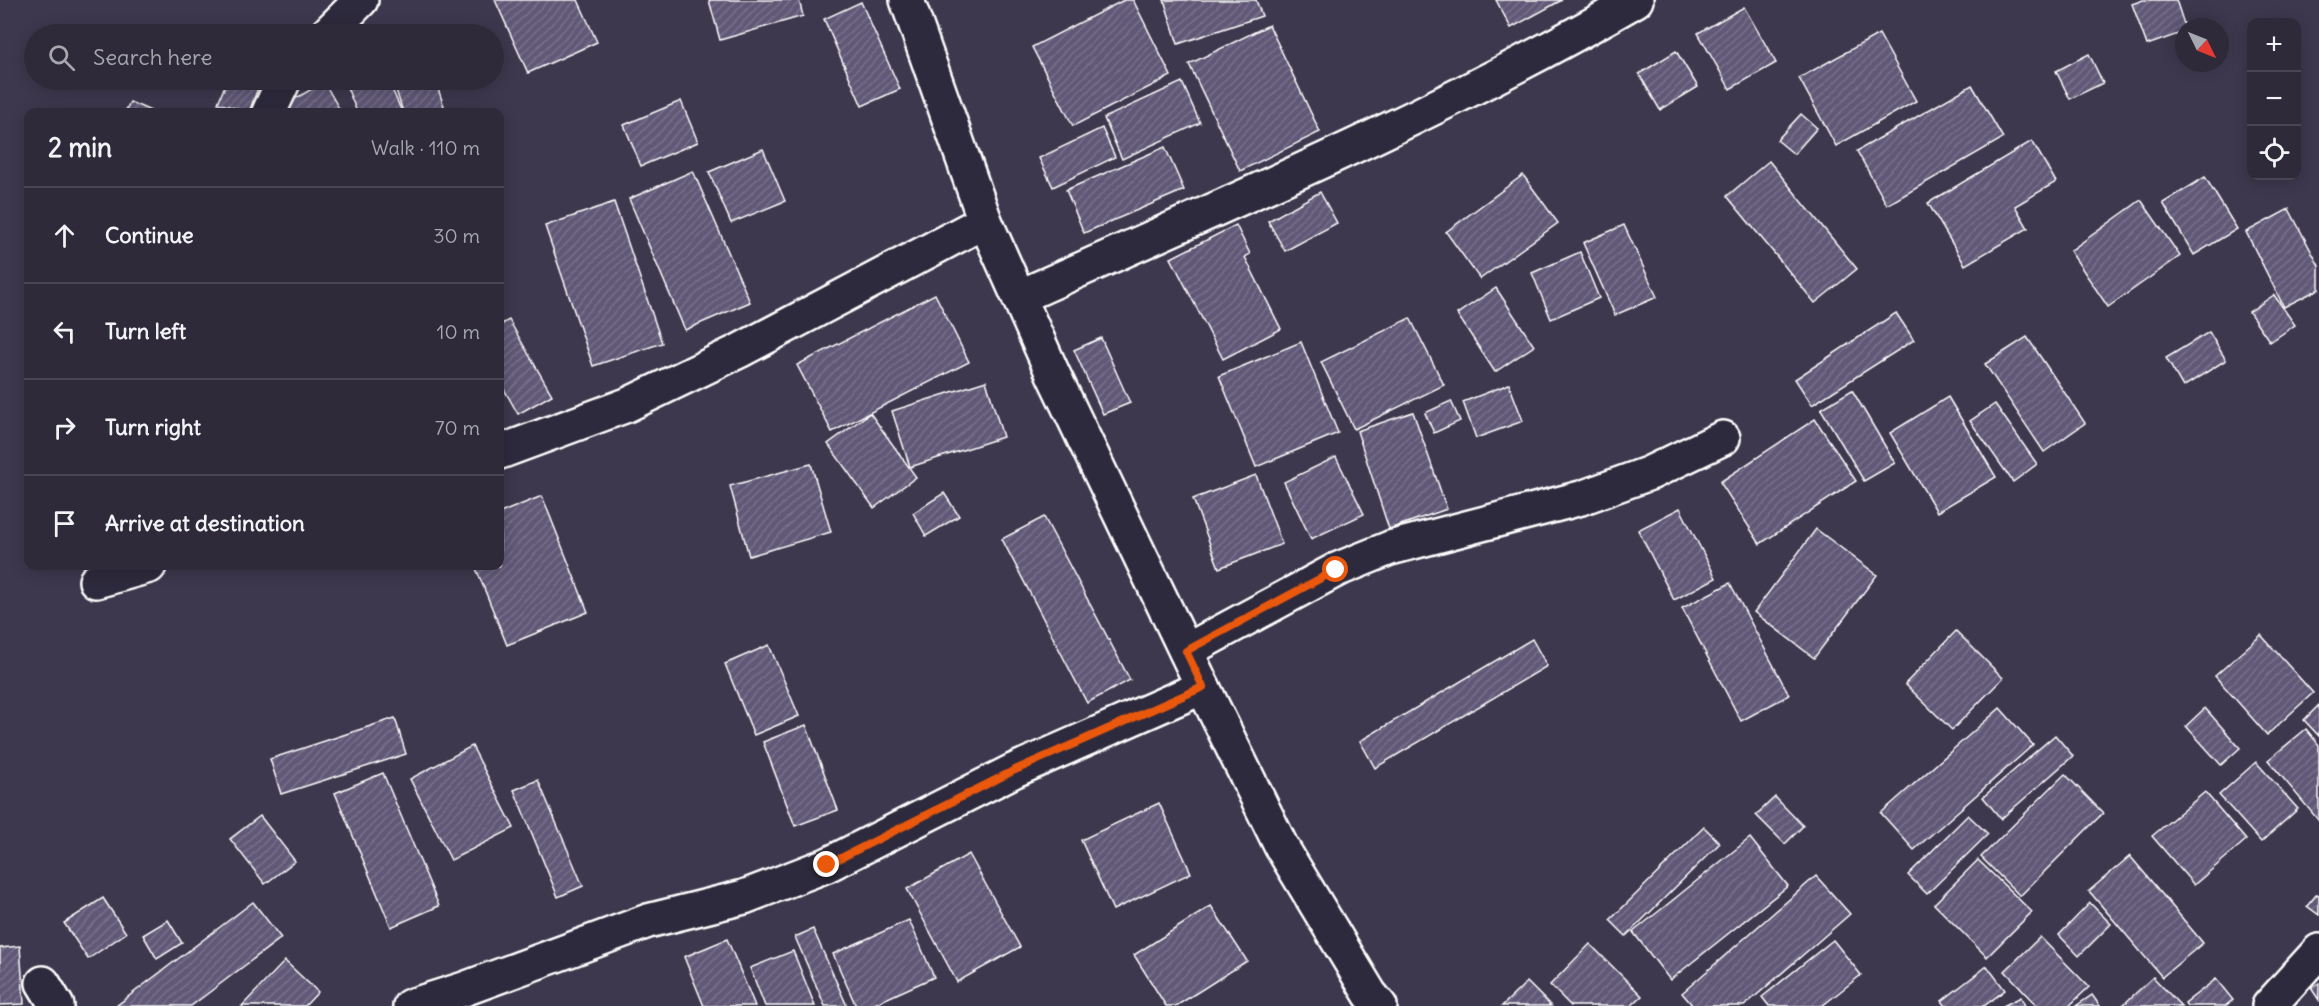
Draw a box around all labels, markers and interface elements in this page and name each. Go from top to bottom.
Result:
north arrow [2175,18,2229,72]
map controls [2247,18,2301,180]
button: + [2247,18,2301,72]
search box [24,24,504,90]
icon: search [45,41,78,74]
text: Search here [93,43,212,71]
button: − [2247,72,2301,126]
button: locate [2247,126,2301,180]
text: 2 min [48,131,112,164]
text: Walk · 110 m [371,135,480,160]
icon: ahead [48,219,81,252]
text: Continue [105,221,194,249]
text: 30 m [433,223,480,248]
icon: left [48,315,81,348]
text: Turn left [105,317,186,345]
text: 10 m [437,319,480,344]
icon: right [48,411,81,444]
text: Turn right [105,413,201,441]
text: 70 m [435,415,480,440]
icon: arrive [48,507,81,540]
text: Arrive at destination [105,509,305,537]
route start [1322,556,1348,582]
route end [813,851,839,877]

